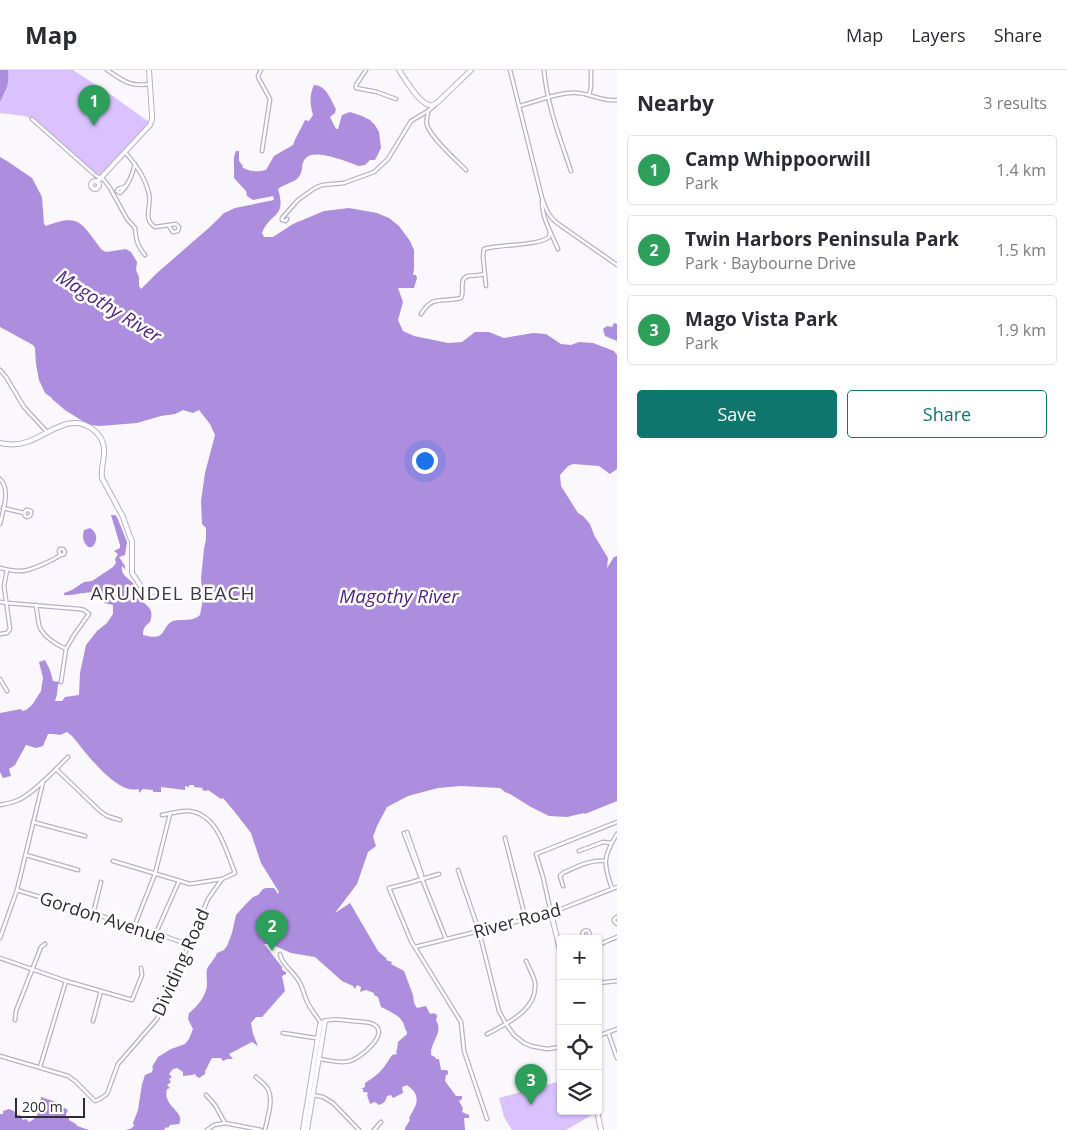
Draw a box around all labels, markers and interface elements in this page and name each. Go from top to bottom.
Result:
text: Map [25,18,77,51]
text: Map [846,23,883,47]
text: Layers [911,23,966,47]
text: Share [994,23,1042,47]
pin: 1 [78,85,110,126]
text: Nearby [637,89,714,117]
text: 3 results [983,92,1047,114]
text: Camp Whippoorwill [685,146,871,172]
text: 1 [649,159,659,181]
text: 1.4 km [996,159,1046,181]
text: Park [685,172,718,194]
text: Twin Harbors Peninsula Park [685,226,959,252]
text: 2 [649,239,659,261]
text: 1.5 km [996,239,1046,261]
text: Park · Baybourne Drive [685,252,856,274]
water label: Magothy River [51,263,168,349]
text: Mago Vista Park [685,306,838,332]
text: 3 [649,319,659,341]
text: 1.9 km [996,319,1046,341]
text: Park [685,332,718,354]
button: Save [637,390,837,438]
button: Share [847,390,1047,438]
your location [412,448,438,474]
district label: ARUNDEL BEACH [91,580,255,606]
water label: Magothy River [339,583,460,609]
street label: Gordon Avenue [37,885,169,949]
street label: River Road [471,897,563,943]
street label: Dividing Road [146,905,214,1019]
pin: 2 [256,910,288,951]
map controls [557,935,602,1115]
button: + [557,935,602,980]
button: − [557,980,602,1025]
button: locate [557,1025,602,1070]
pin: 3 [515,1064,547,1105]
button: layers [557,1070,602,1115]
scale bar [15,1095,85,1118]
text: 200 m [22,1097,63,1116]

